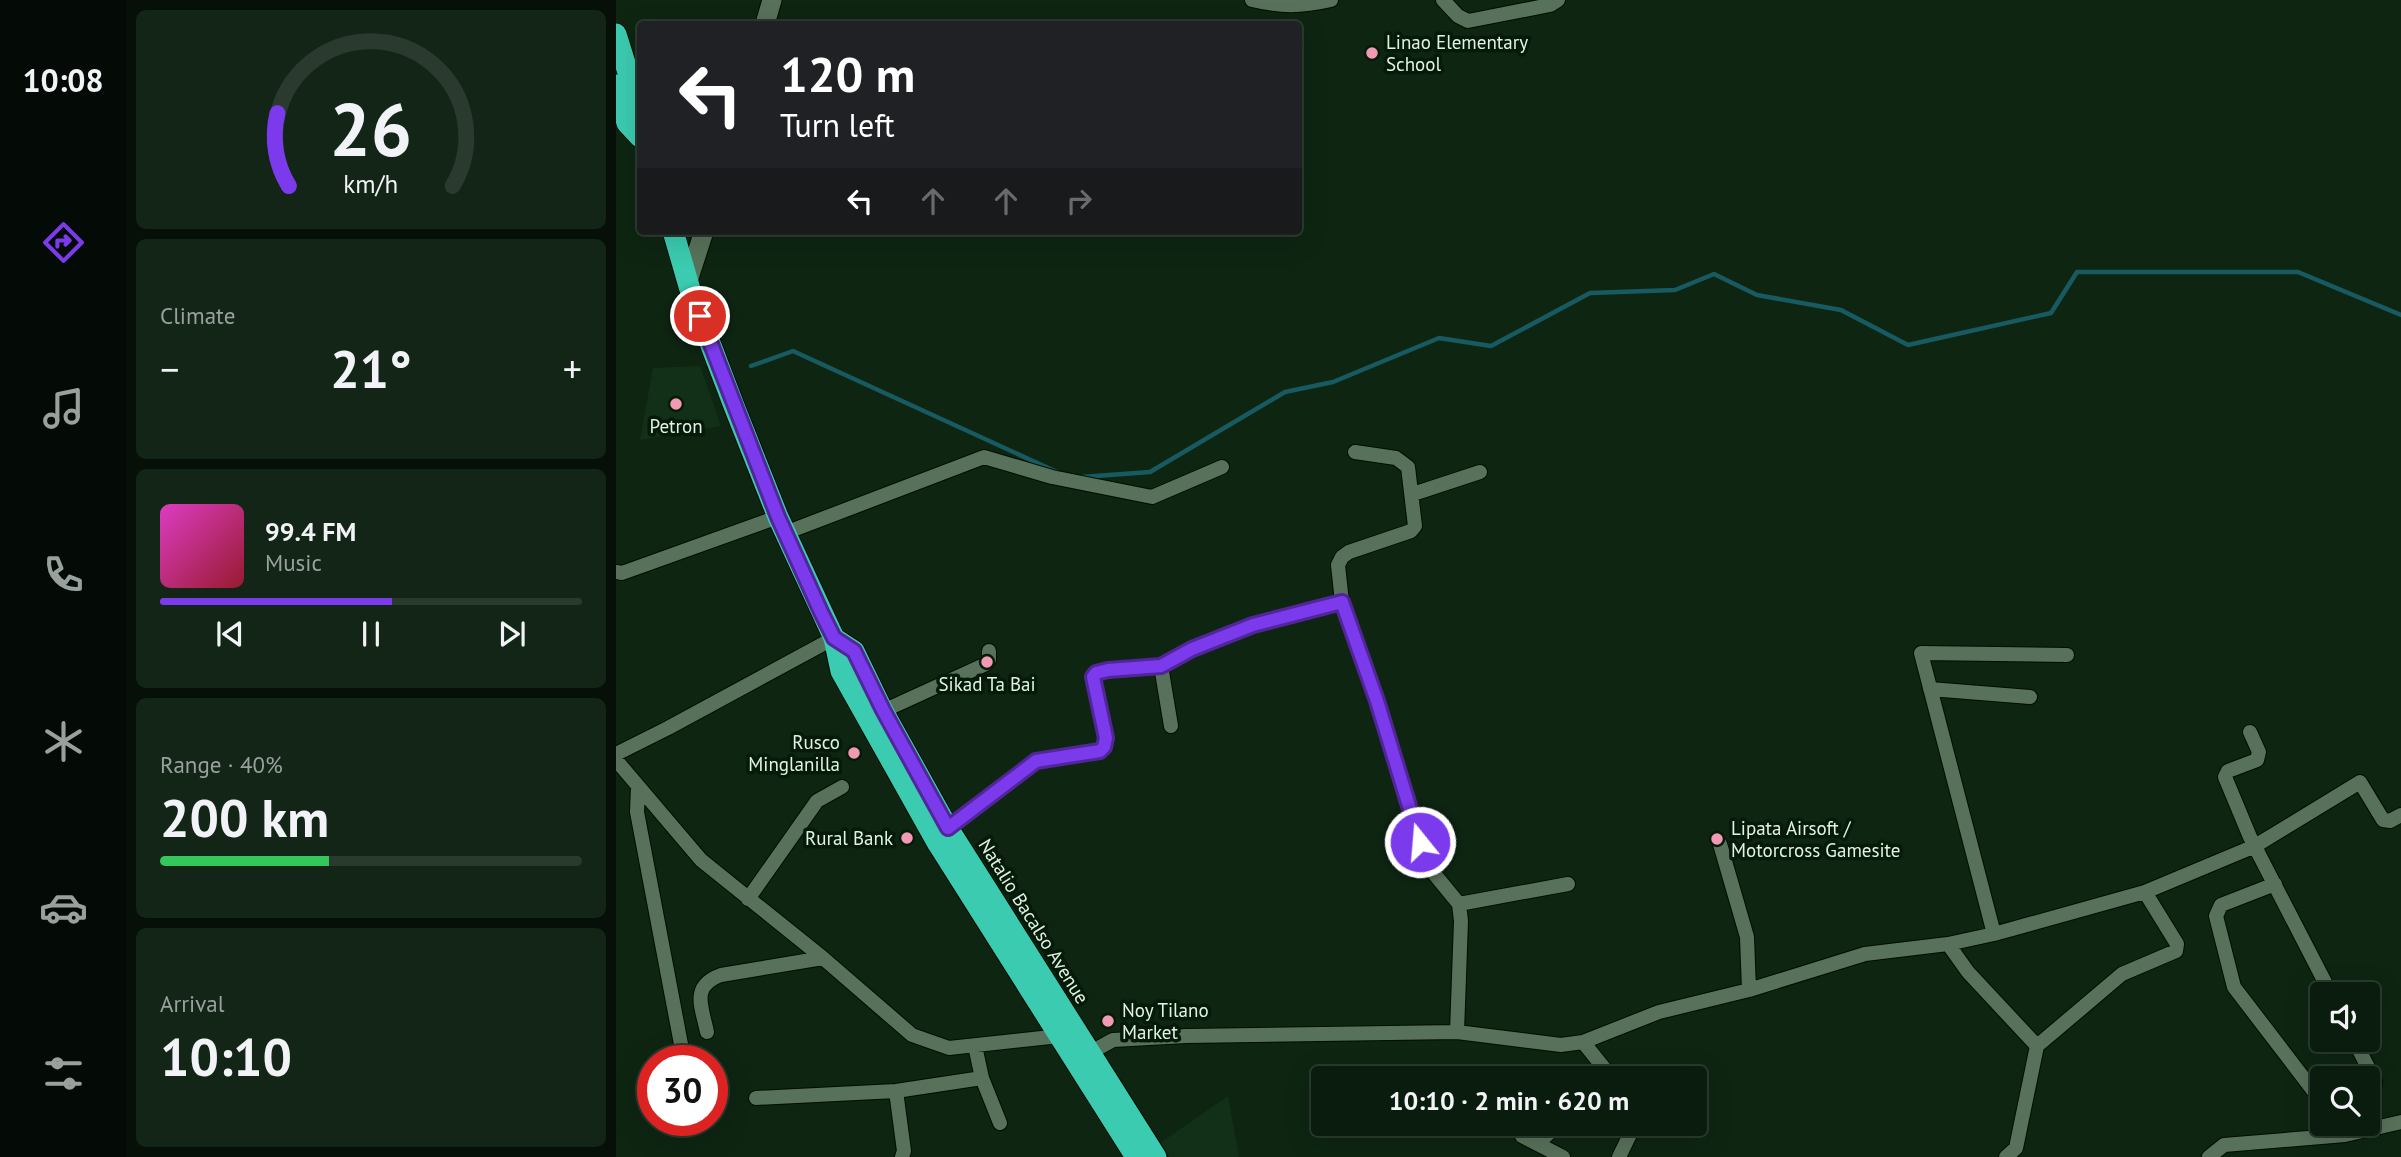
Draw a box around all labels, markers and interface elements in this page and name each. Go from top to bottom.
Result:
place label: Linao Elementary School [1386,30,1528,76]
text: 120 m [780,42,915,106]
marker: Linao Elementary School [1364,45,1380,61]
icon: left [665,49,756,140]
text: 10:08 [22,59,104,101]
text: 26 [330,82,412,176]
text: Turn left [780,104,895,146]
text: km/h [344,168,398,200]
icon: left [841,182,879,220]
icon: ahead [914,182,952,220]
icon: ahead [987,182,1025,220]
icon: right [1060,182,1098,220]
icon: directions [39,218,88,267]
pin [670,286,730,346]
icon: arrive [681,297,719,335]
text: Climate [160,301,235,330]
text: 21° [330,335,412,402]
text: − [160,344,179,393]
text: + [563,344,582,393]
icon: music [39,384,88,433]
marker: Petron [668,396,684,412]
place label: Petron [649,414,703,438]
text: 99.4 FM [265,515,356,548]
text: Music [265,548,322,577]
icon: phone [39,550,88,599]
icon: previous [211,615,249,653]
icon: pause [352,615,390,653]
icon: next [493,615,531,653]
marker: Sikad Ta Bai [979,654,995,670]
place label: Sikad Ta Bai [938,672,1036,696]
icon: climate [39,717,88,766]
place label: Rusco Minglanilla [748,730,840,776]
marker: Rusco Minglanilla [846,745,862,761]
text: Range · 40% [160,750,283,779]
text: 200 km [160,784,329,851]
position arrow [1383,805,1457,879]
place label: Lipata Airsoft / Motorcross Gamesite [1731,816,1900,862]
place label: Rural Bank [805,826,893,850]
marker: Rural Bank [899,830,915,846]
marker: Lipata Airsoft / Motorcross Gamesite [1709,831,1725,847]
street label: Natalio Bacalso Avenue [973,834,1095,1008]
icon: car [39,883,88,932]
map controls [2310,982,2380,1136]
button: sound [2310,982,2380,1052]
text: Arrival [160,989,224,1018]
place label: Noy Tilano Market [1122,998,1209,1044]
marker: Noy Tilano Market [1100,1013,1116,1029]
text: 10:10 [160,1023,292,1090]
speed limit sign: 30 [637,1045,728,1136]
icon: filters [39,1049,88,1098]
button: search [2310,1066,2380,1136]
text: 10:10 · 2 min · 620 m [1389,1084,1629,1117]

